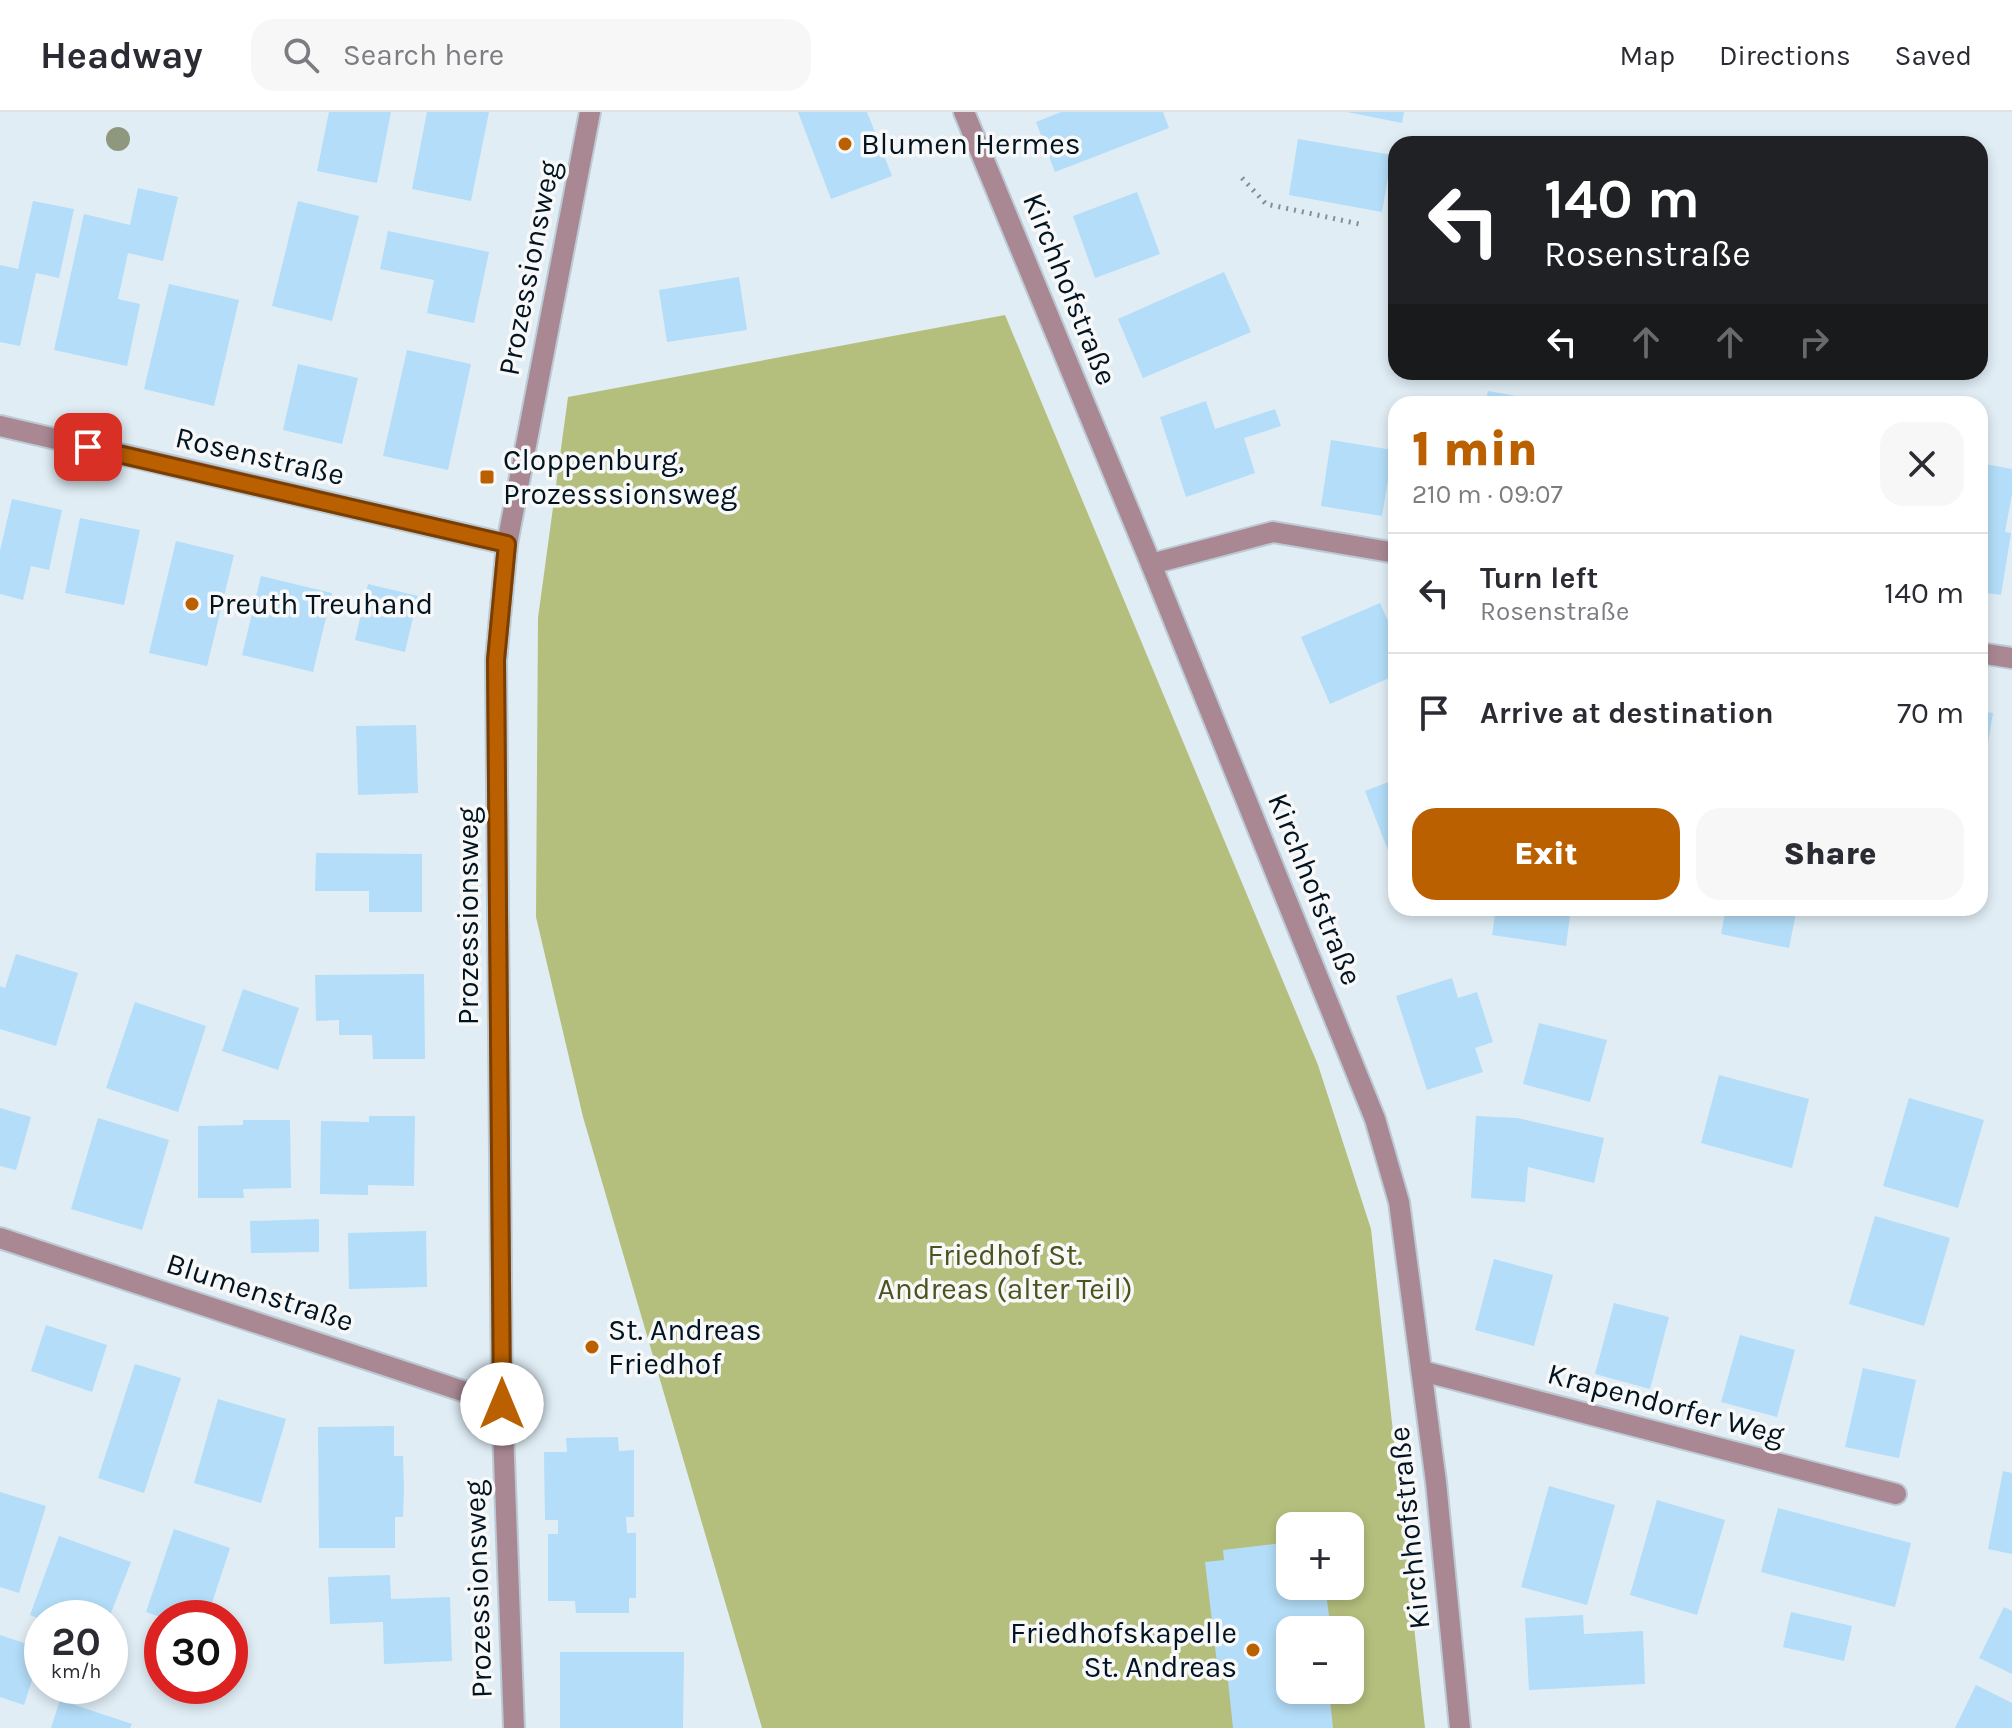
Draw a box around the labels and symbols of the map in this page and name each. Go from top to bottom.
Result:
place label: Blumen Hermes [861,126,1080,162]
marker: Blumen Hermes [836,135,854,153]
street label: Prozessionsweg [491,157,568,379]
street label: Kirchhofstraße [1015,188,1125,390]
pin [54,413,122,481]
street label: Rosenstraße [172,419,348,493]
place label: Cloppenburg, Prozesssionsweg [503,442,737,512]
marker: Cloppenburg, Prozesssionsweg [478,468,496,486]
place label: Preuth Treuhand [208,586,433,622]
marker: Preuth Treuhand [183,595,201,613]
street label: Kirchhofstraße [1260,788,1370,990]
street label: Prozessionsweg [450,807,486,1025]
park label: Friedhof St. Andreas (alter Teil) [877,1237,1133,1307]
street label: Blumenstraße [162,1245,358,1339]
place label: St. Andreas Friedhof [608,1312,762,1382]
marker: St. Andreas Friedhof [583,1338,601,1356]
street label: Krapendorfer Weg [1544,1355,1788,1453]
position arrow [460,1362,544,1446]
street label: Kirchhofstraße [1380,1425,1438,1631]
street label: Prozessionsweg [456,1479,500,1699]
speed limit sign: 30 [144,1600,248,1704]
place label: Friedhofskapelle St. Andreas [1010,1615,1237,1685]
marker: Friedhofskapelle St. Andreas [1244,1641,1262,1659]

